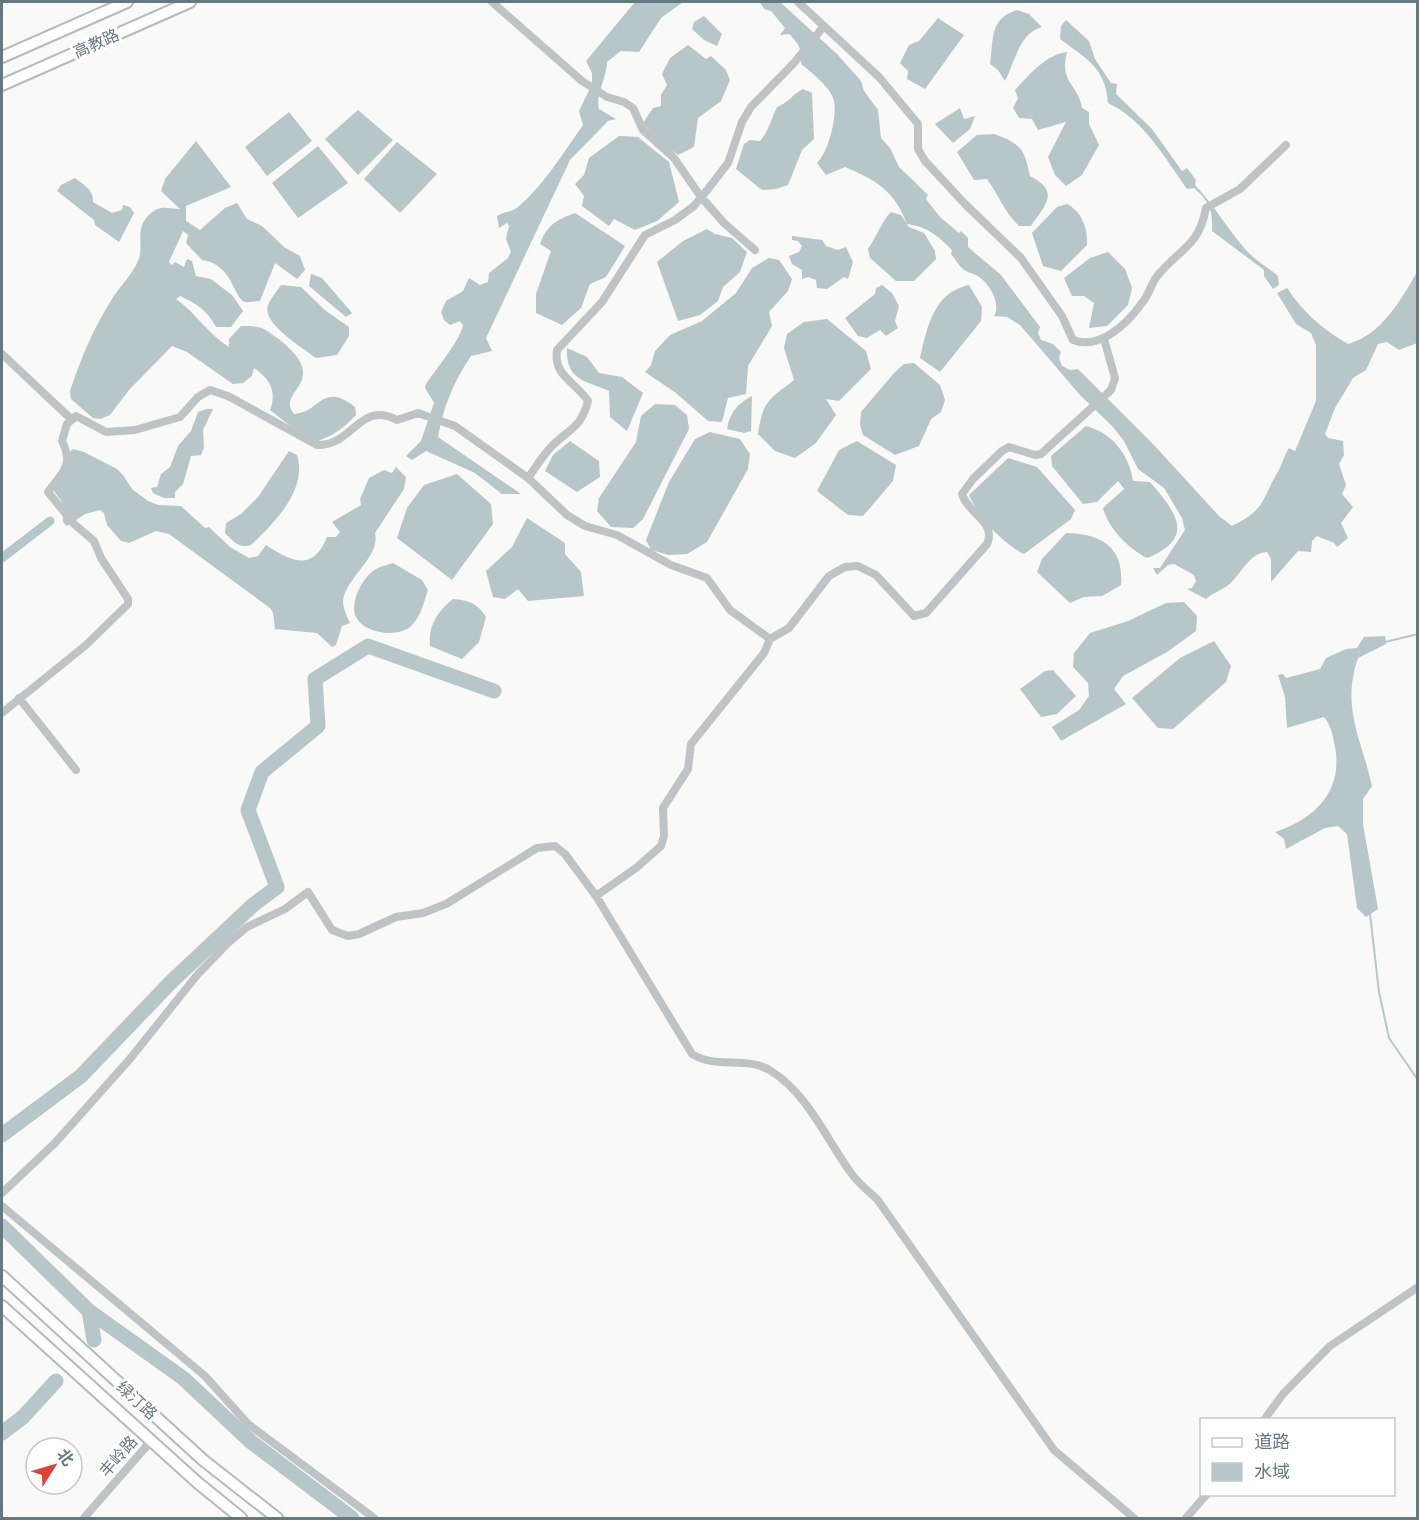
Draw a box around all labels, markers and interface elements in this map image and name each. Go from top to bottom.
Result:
street label: 高教路 [70,23,122,63]
street label: 绿汀路 [112,1376,162,1424]
legend [1200,1418,1395,1496]
text: 道路 [1254,1429,1290,1454]
street label: 丰岭路 [94,1431,142,1481]
north arrow [24,1436,84,1496]
text: 北 [52,1444,80,1470]
text: 水域 [1254,1459,1290,1484]

